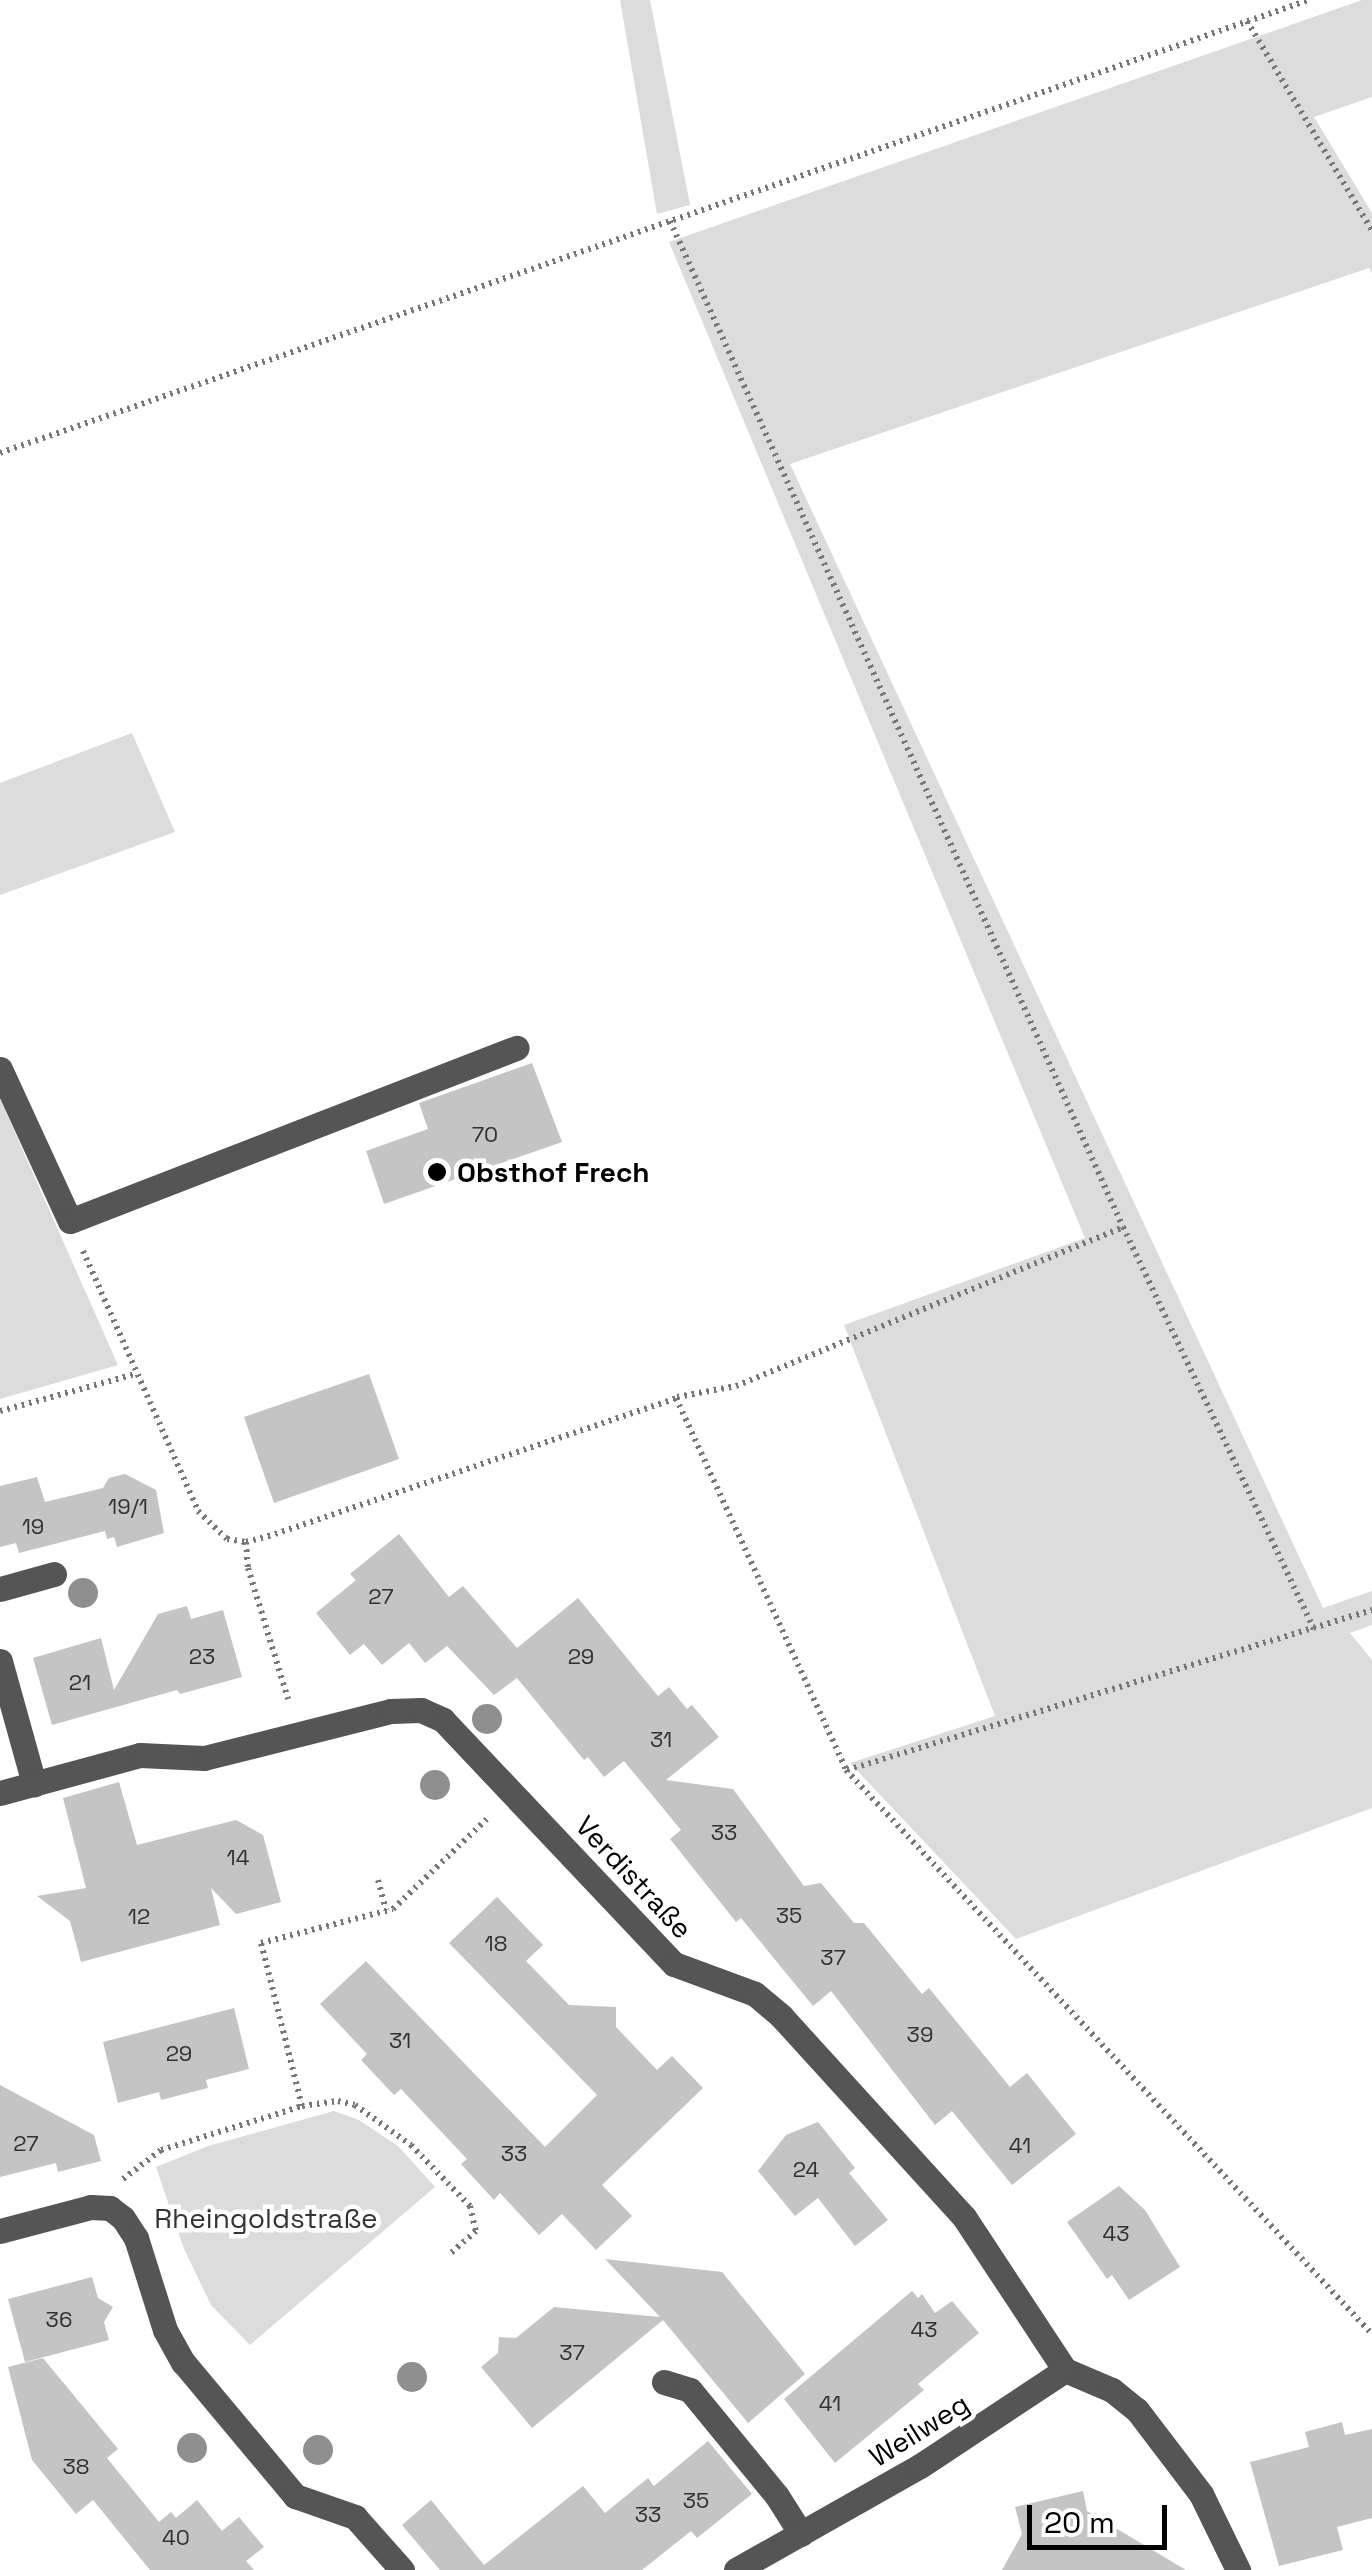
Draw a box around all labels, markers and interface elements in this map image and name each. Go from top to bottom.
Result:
house number: 70 [472,1122,498,1148]
place label: Obsthof Frech [457,1155,650,1189]
marker: Obsthof Frech [426,1161,448,1183]
house number: 19/1 [108,1494,148,1520]
house number: 19 [22,1514,44,1540]
house number: 27 [368,1584,394,1610]
house number: 23 [189,1644,215,1670]
house number: 29 [568,1644,594,1670]
house number: 21 [69,1670,91,1696]
house number: 31 [650,1727,672,1753]
street label: Verdistraße [569,1809,699,1945]
house number: 33 [711,1820,737,1846]
house number: 14 [227,1845,249,1871]
house number: 35 [776,1903,802,1929]
house number: 12 [128,1904,150,1930]
house number: 18 [485,1931,507,1957]
house number: 37 [820,1945,846,1971]
house number: 39 [907,2022,933,2048]
house number: 31 [389,2028,411,2054]
house number: 29 [166,2041,192,2067]
house number: 27 [13,2131,39,2157]
house number: 41 [1009,2133,1031,2159]
house number: 33 [501,2141,527,2167]
house number: 24 [793,2157,819,2183]
park label: Rheingoldstraße [154,2201,378,2235]
house number: 43 [1102,2221,1130,2247]
house number: 36 [46,2307,72,2333]
house number: 43 [910,2317,938,2343]
house number: 37 [559,2340,585,2366]
street label: Weilweg [863,2386,975,2474]
house number: 41 [819,2391,841,2417]
house number: 38 [63,2454,89,2480]
scale bar [1032,2485,1172,2547]
house number: 35 [683,2488,709,2514]
house number: 33 [635,2502,661,2528]
text: 20 m [1044,2503,1115,2542]
house number: 40 [162,2525,190,2551]

